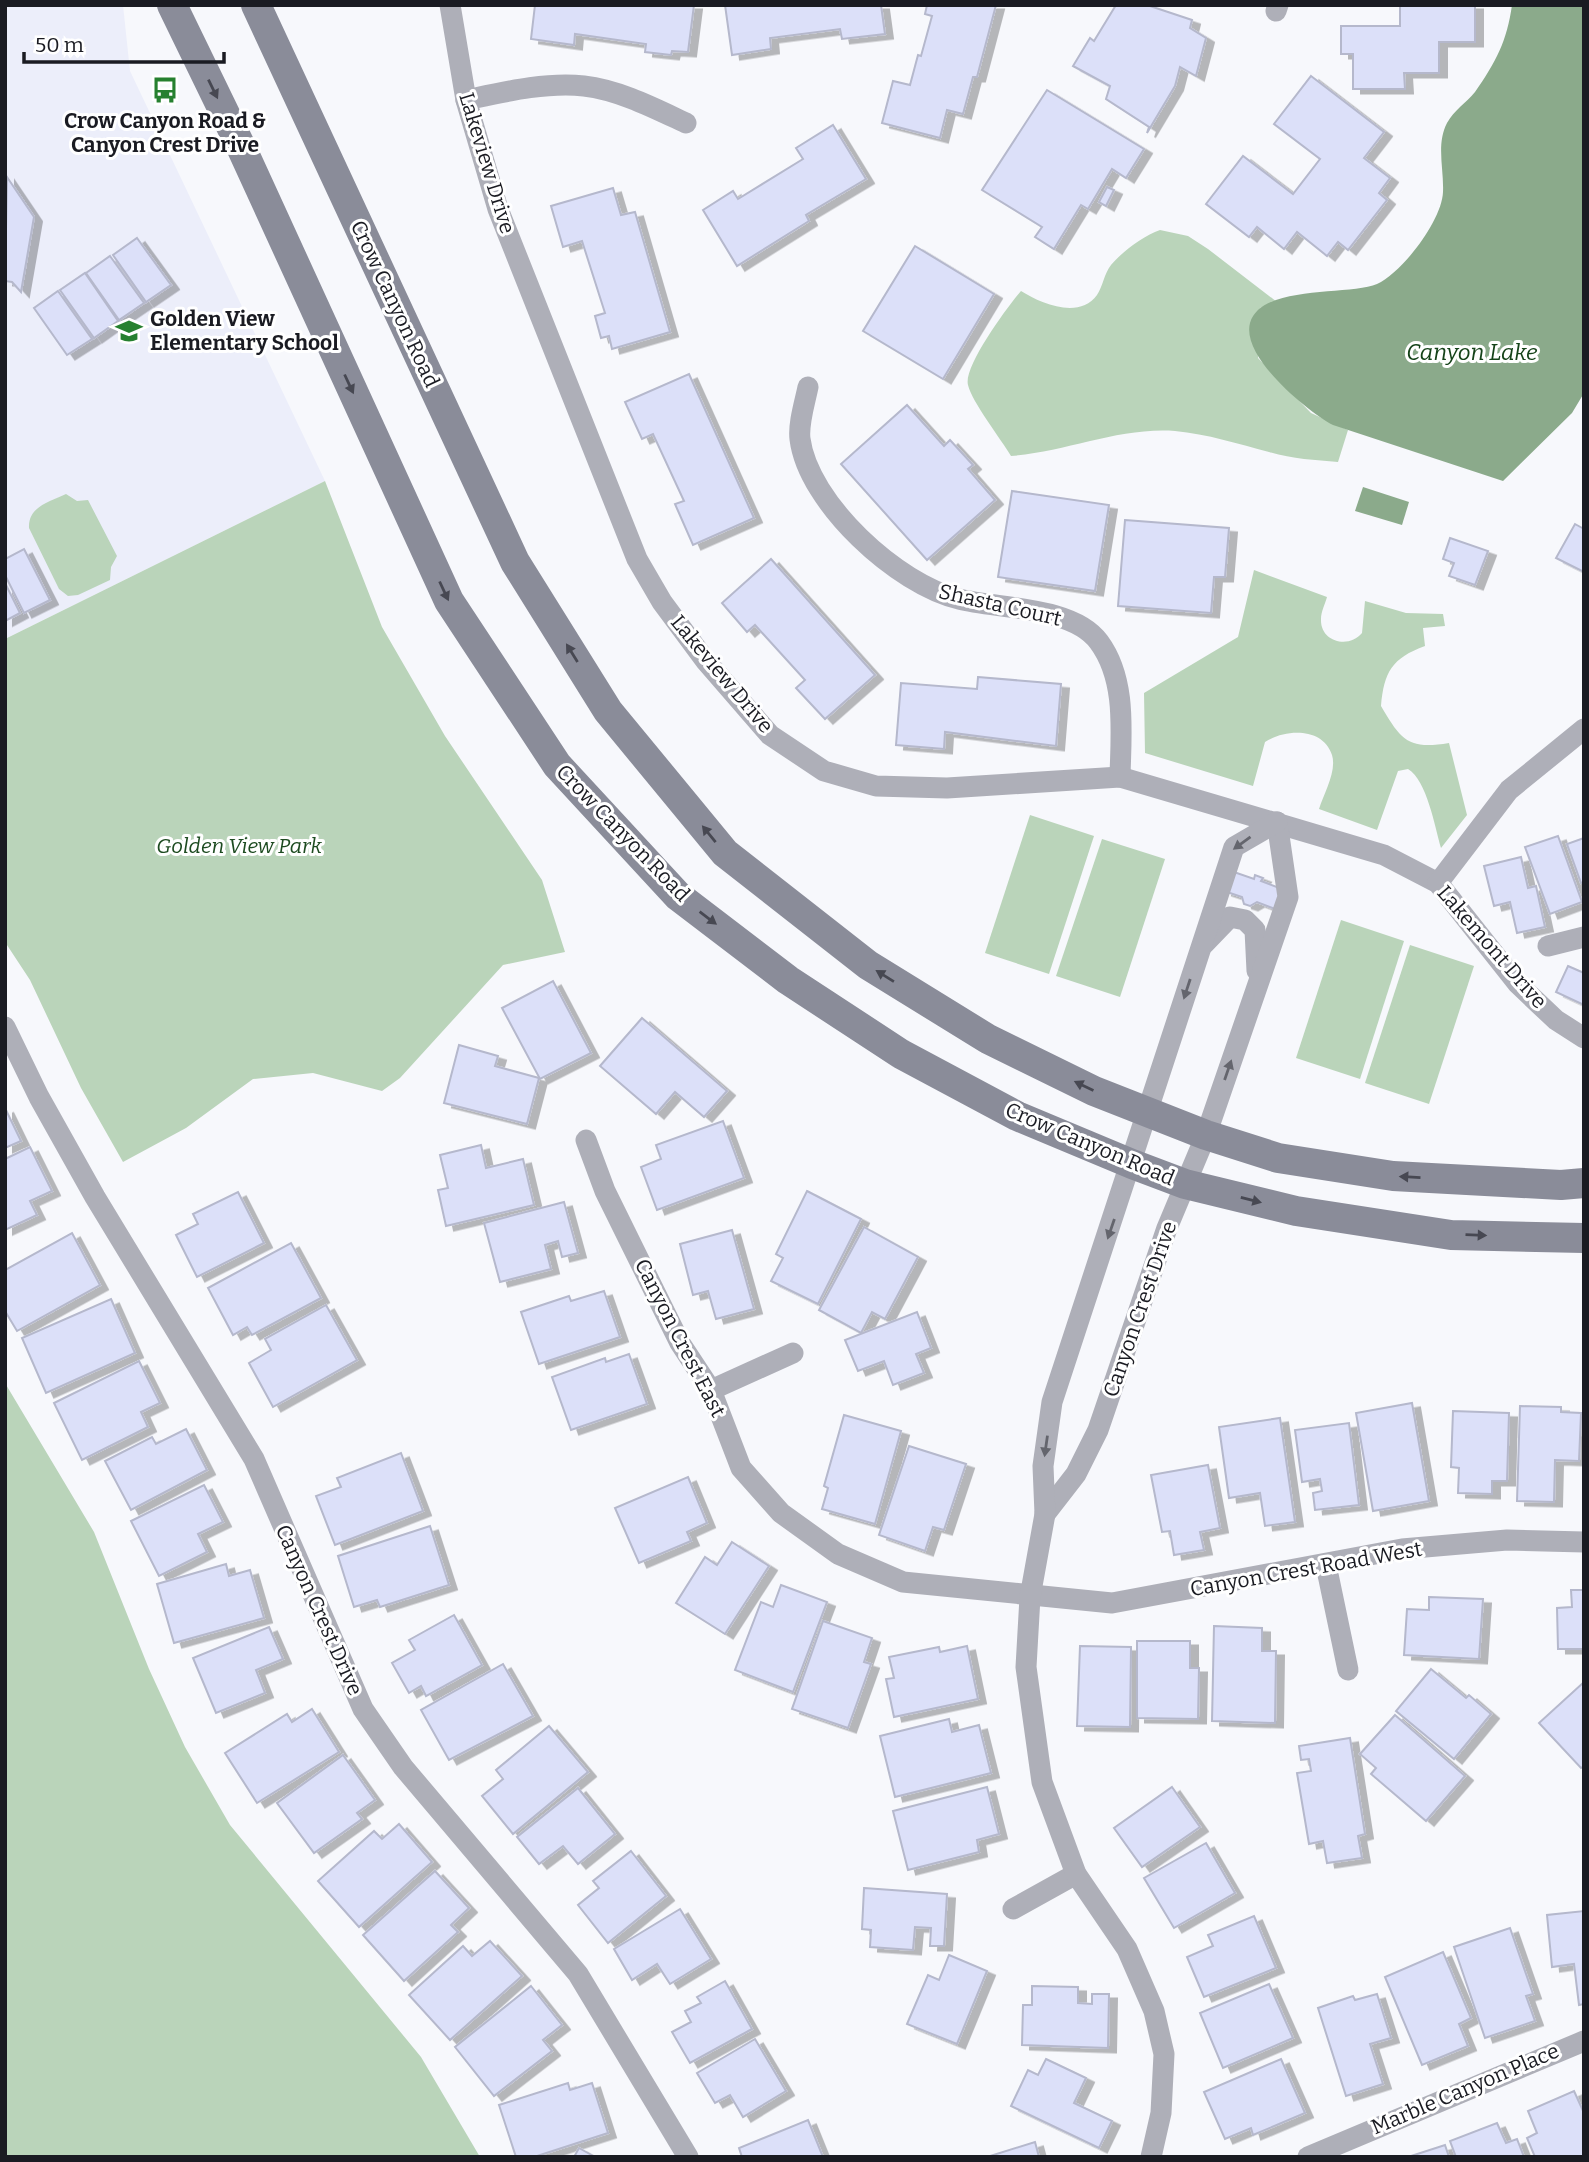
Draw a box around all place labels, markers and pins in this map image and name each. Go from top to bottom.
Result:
bus stop icon: Crow Canyon Road & Canyon Crest Drive [150,75,180,105]
place label: Crow Canyon Road & Canyon Crest Drive [64,108,266,158]
place label: Golden View Elementary School [150,306,339,356]
school or university icon: Golden View Elementary School [114,316,144,346]

